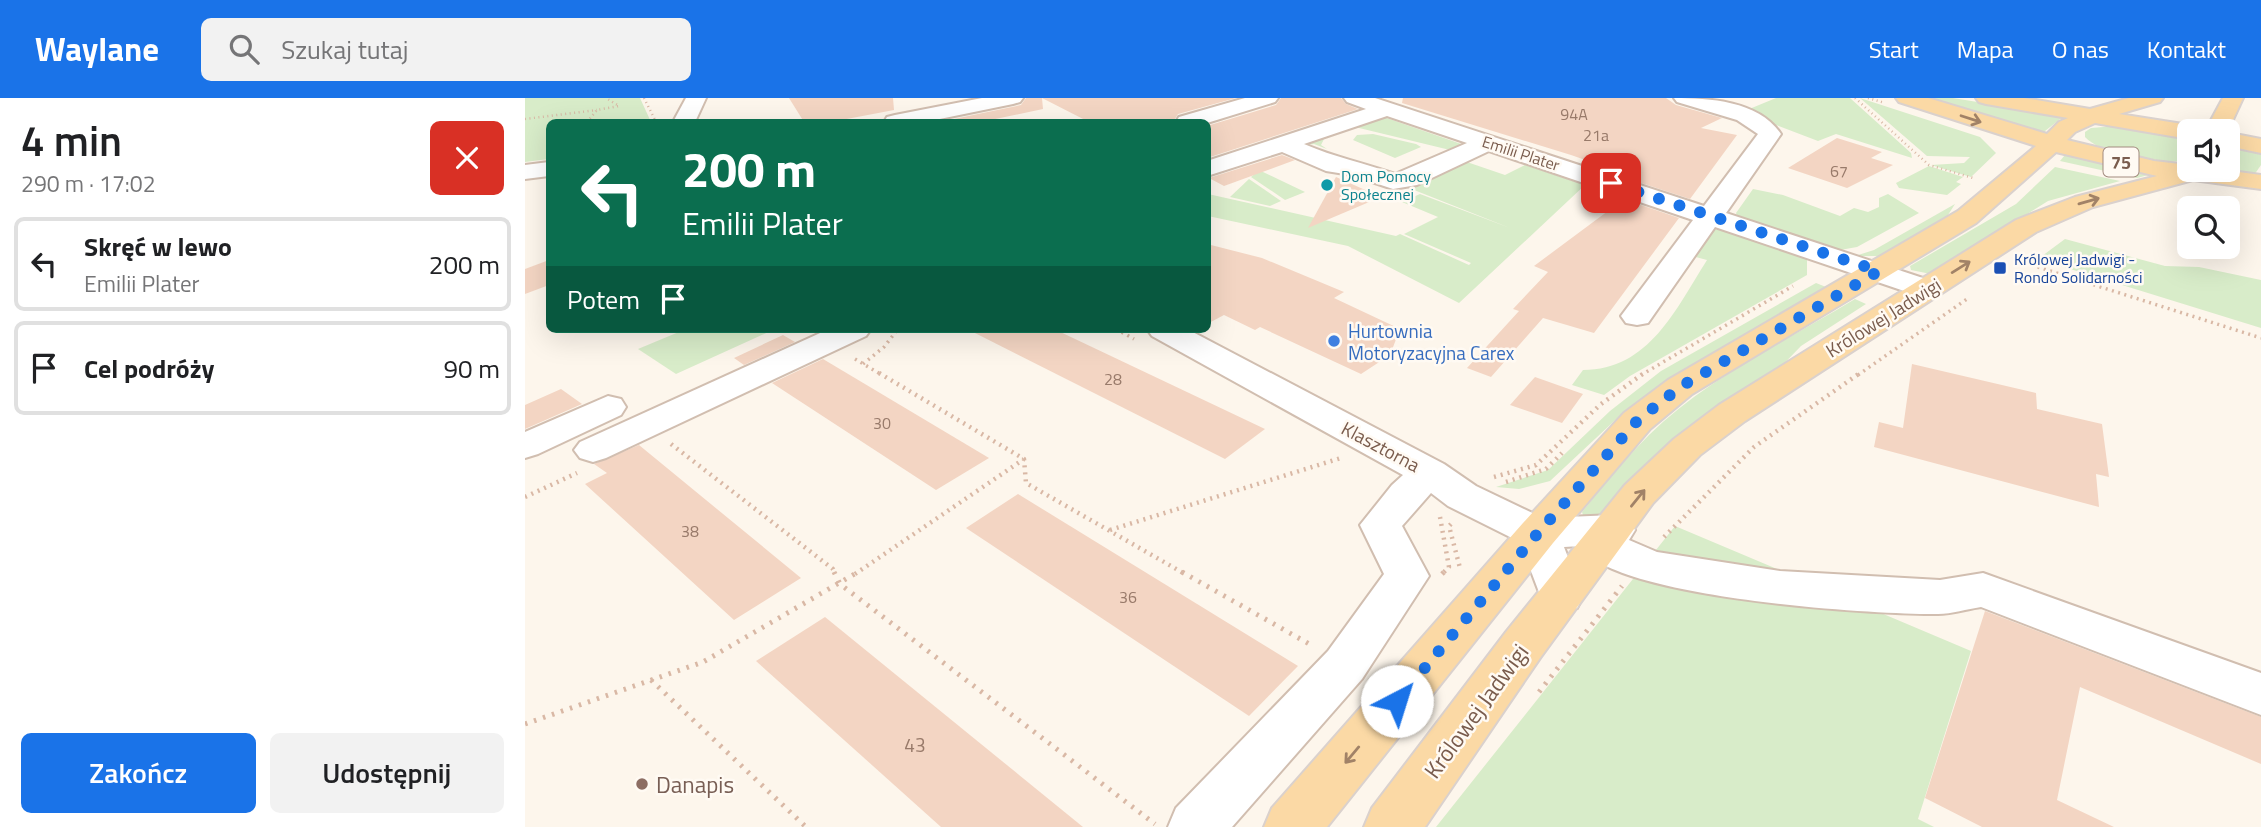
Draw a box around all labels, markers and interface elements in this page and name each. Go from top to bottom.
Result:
search box [201,18,691,81]
text: Waylane [35,24,159,74]
icon: search [225,30,263,68]
text: Szukaj tutaj [281,30,408,69]
text: Start [1869,31,1919,67]
text: Mapa [1957,31,2014,67]
text: O nas [2052,31,2109,67]
text: Kontakt [2147,31,2226,67]
house number: 94A [1560,102,1588,126]
text: 4 min [21,108,122,172]
one-way arrow [1960,113,1982,126]
map controls [2177,119,2240,259]
button: sound [2177,119,2240,182]
button: close [430,121,504,195]
house number: 21a [1583,123,1609,147]
street label: Emilii Plater [1479,129,1563,177]
text: 200 m [682,131,816,206]
icon: left [567,147,658,238]
road number: 75 [2103,148,2139,176]
pin [1581,153,1641,213]
house number: 67 [1830,159,1848,183]
place label: Dom Pomocy Społecznej [1341,164,1431,206]
icon: arrive [1592,164,1630,202]
text: 290 m · 17:02 [21,166,156,201]
marker: Dom Pomocy Społecznej [1319,177,1335,193]
one-way arrow [2078,194,2100,207]
button: search [2177,196,2240,259]
text: Emilii Plater [682,199,843,247]
text: Skręć w lewo [84,227,232,266]
icon: left [25,245,63,283]
text: 200 m [429,245,500,284]
place label: Królowej Jadwigi - Rondo Solidarności [2014,247,2142,289]
one-way arrow [1951,260,1971,274]
marker: Królowej Jadwigi - Rondo Solidarności [1992,260,2008,276]
text: Emilii Plater [84,266,200,301]
street label: Królowej Jadwigi [1820,270,1946,364]
text: Potem [567,280,640,319]
icon: arrive [654,280,692,318]
place label: Hurtownia Motoryzacyjna Carex [1348,316,1515,367]
marker: Hurtownia Motoryzacyjna Carex [1326,333,1342,349]
icon: arrive [25,349,63,387]
text: Cel podróży [84,349,214,388]
text: 90 m [443,349,500,388]
house number: 28 [1104,367,1122,391]
house number: 30 [873,411,891,435]
street label: Klasztorna [1337,413,1426,479]
one-way arrow [1630,489,1645,507]
house number: 38 [681,519,699,543]
house number: 36 [1119,585,1137,609]
street label: Królowej Jadwigi [1415,636,1537,786]
position arrow [1360,664,1434,738]
house number: 43 [904,730,926,759]
button: Zakończ [21,733,256,813]
button: Udostępnij [270,733,504,813]
one-way arrow [1344,746,1360,764]
place label: Danapis [656,767,734,802]
marker: Danapis [634,776,650,792]

